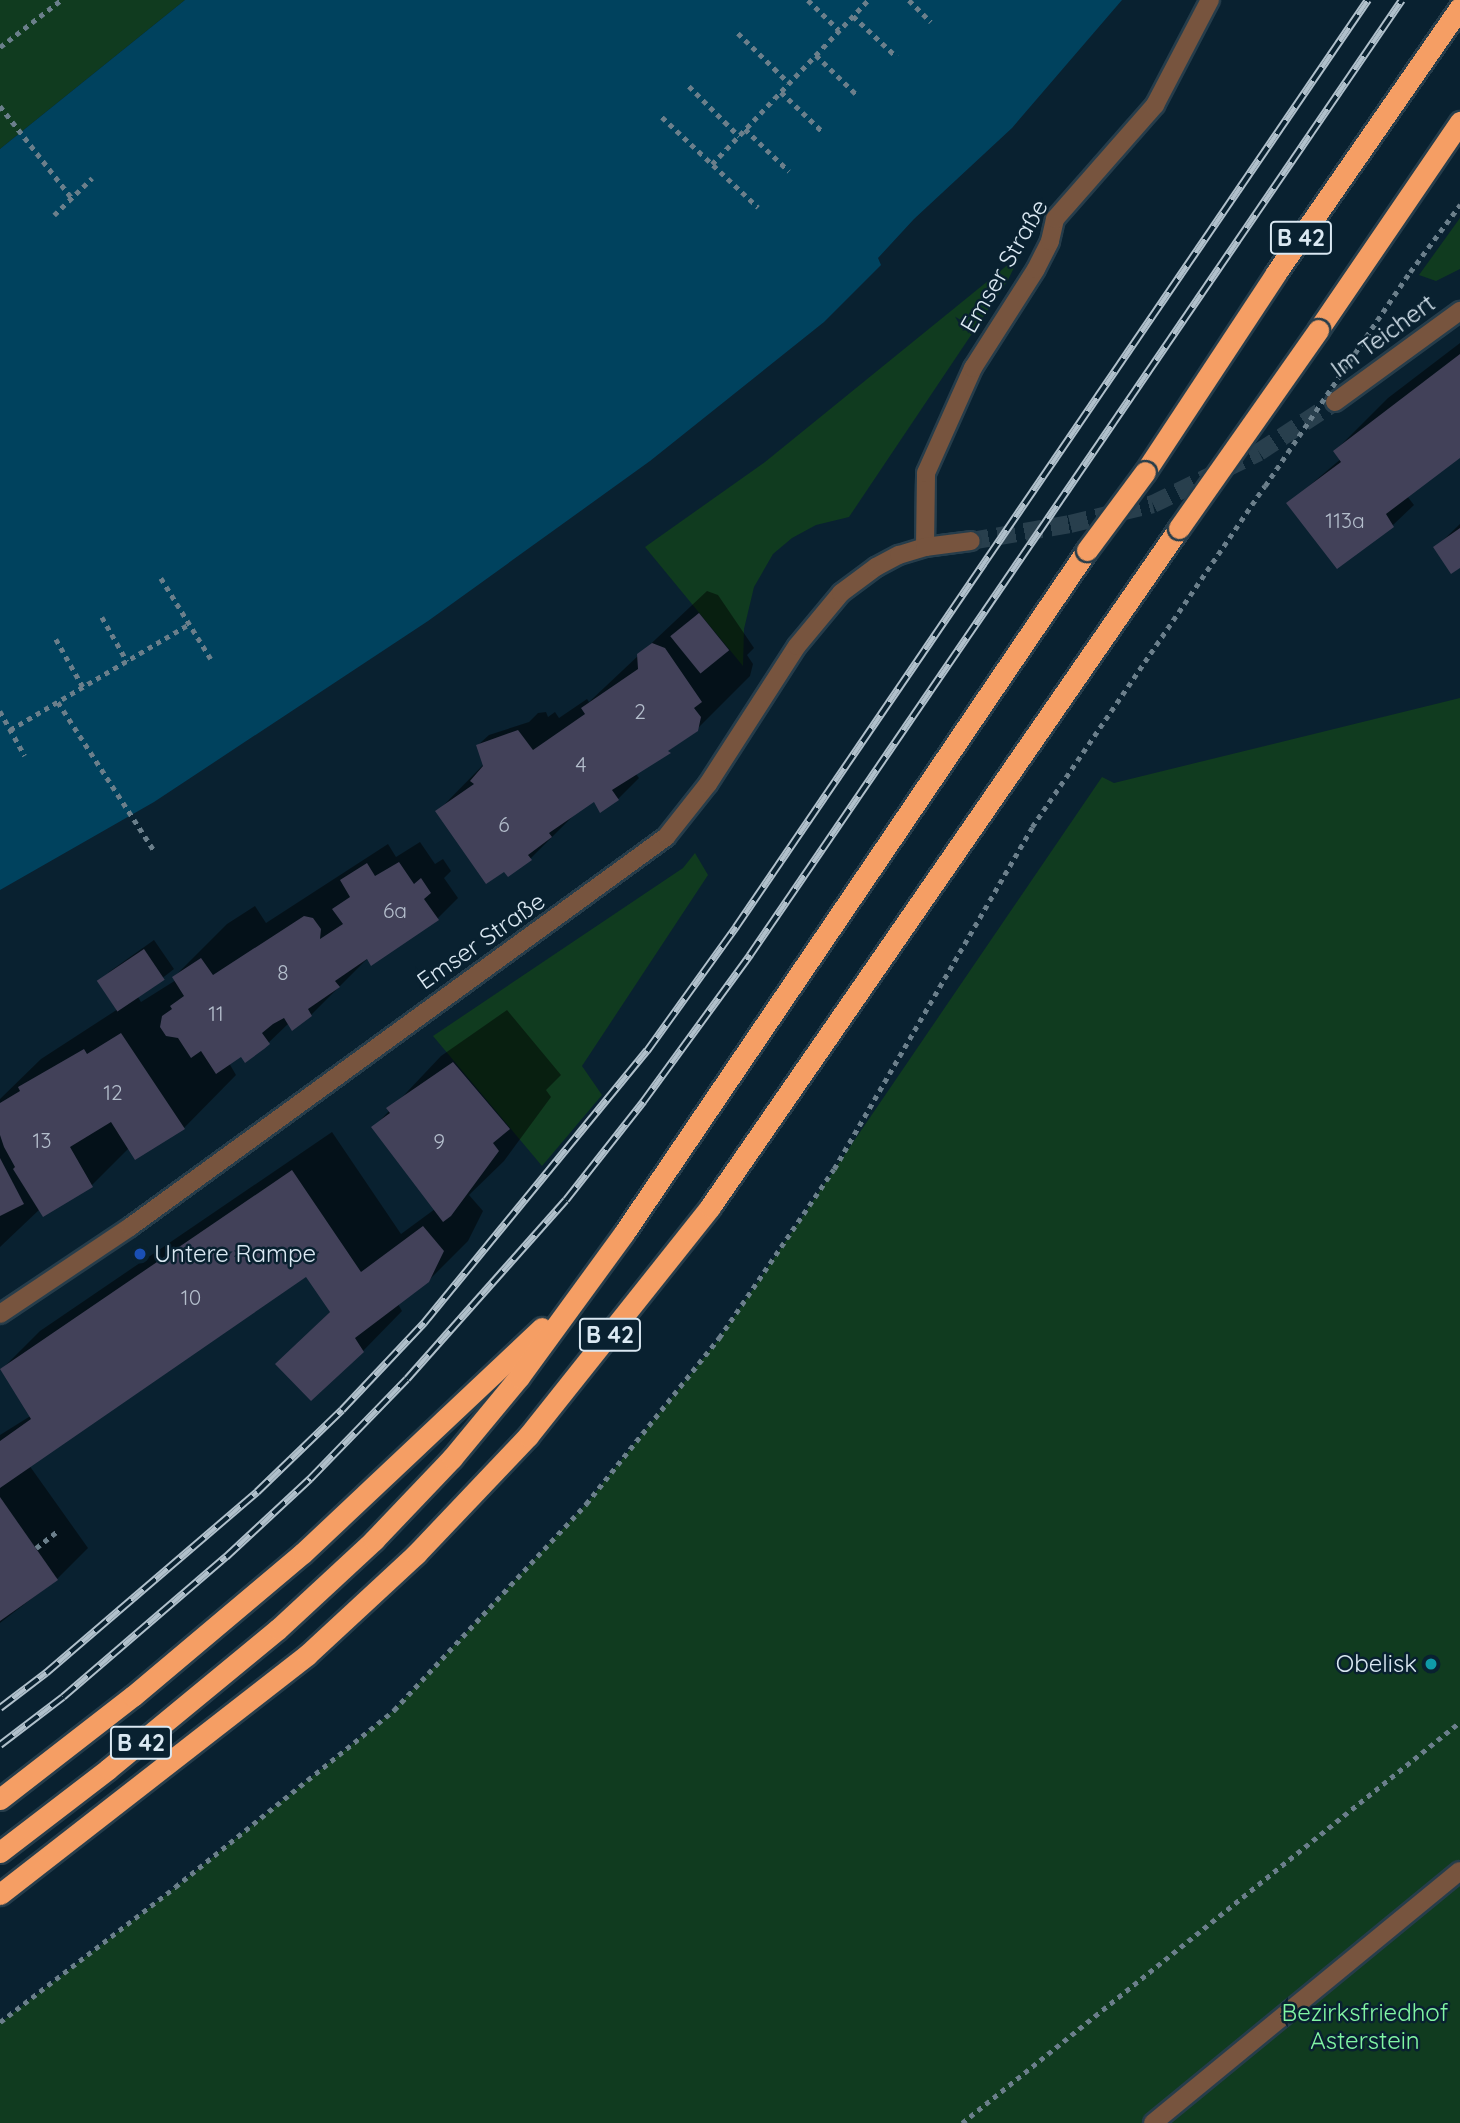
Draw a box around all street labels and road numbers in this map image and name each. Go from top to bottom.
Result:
street label: Emser Straße [954,194,1054,338]
road number: B 42 [1270,218,1332,258]
street label: Im Teichert [1325,289,1441,383]
street label: Emser Straße [412,886,550,996]
road number: B 42 [578,1316,642,1354]
road number: B 42 [110,1724,172,1762]

